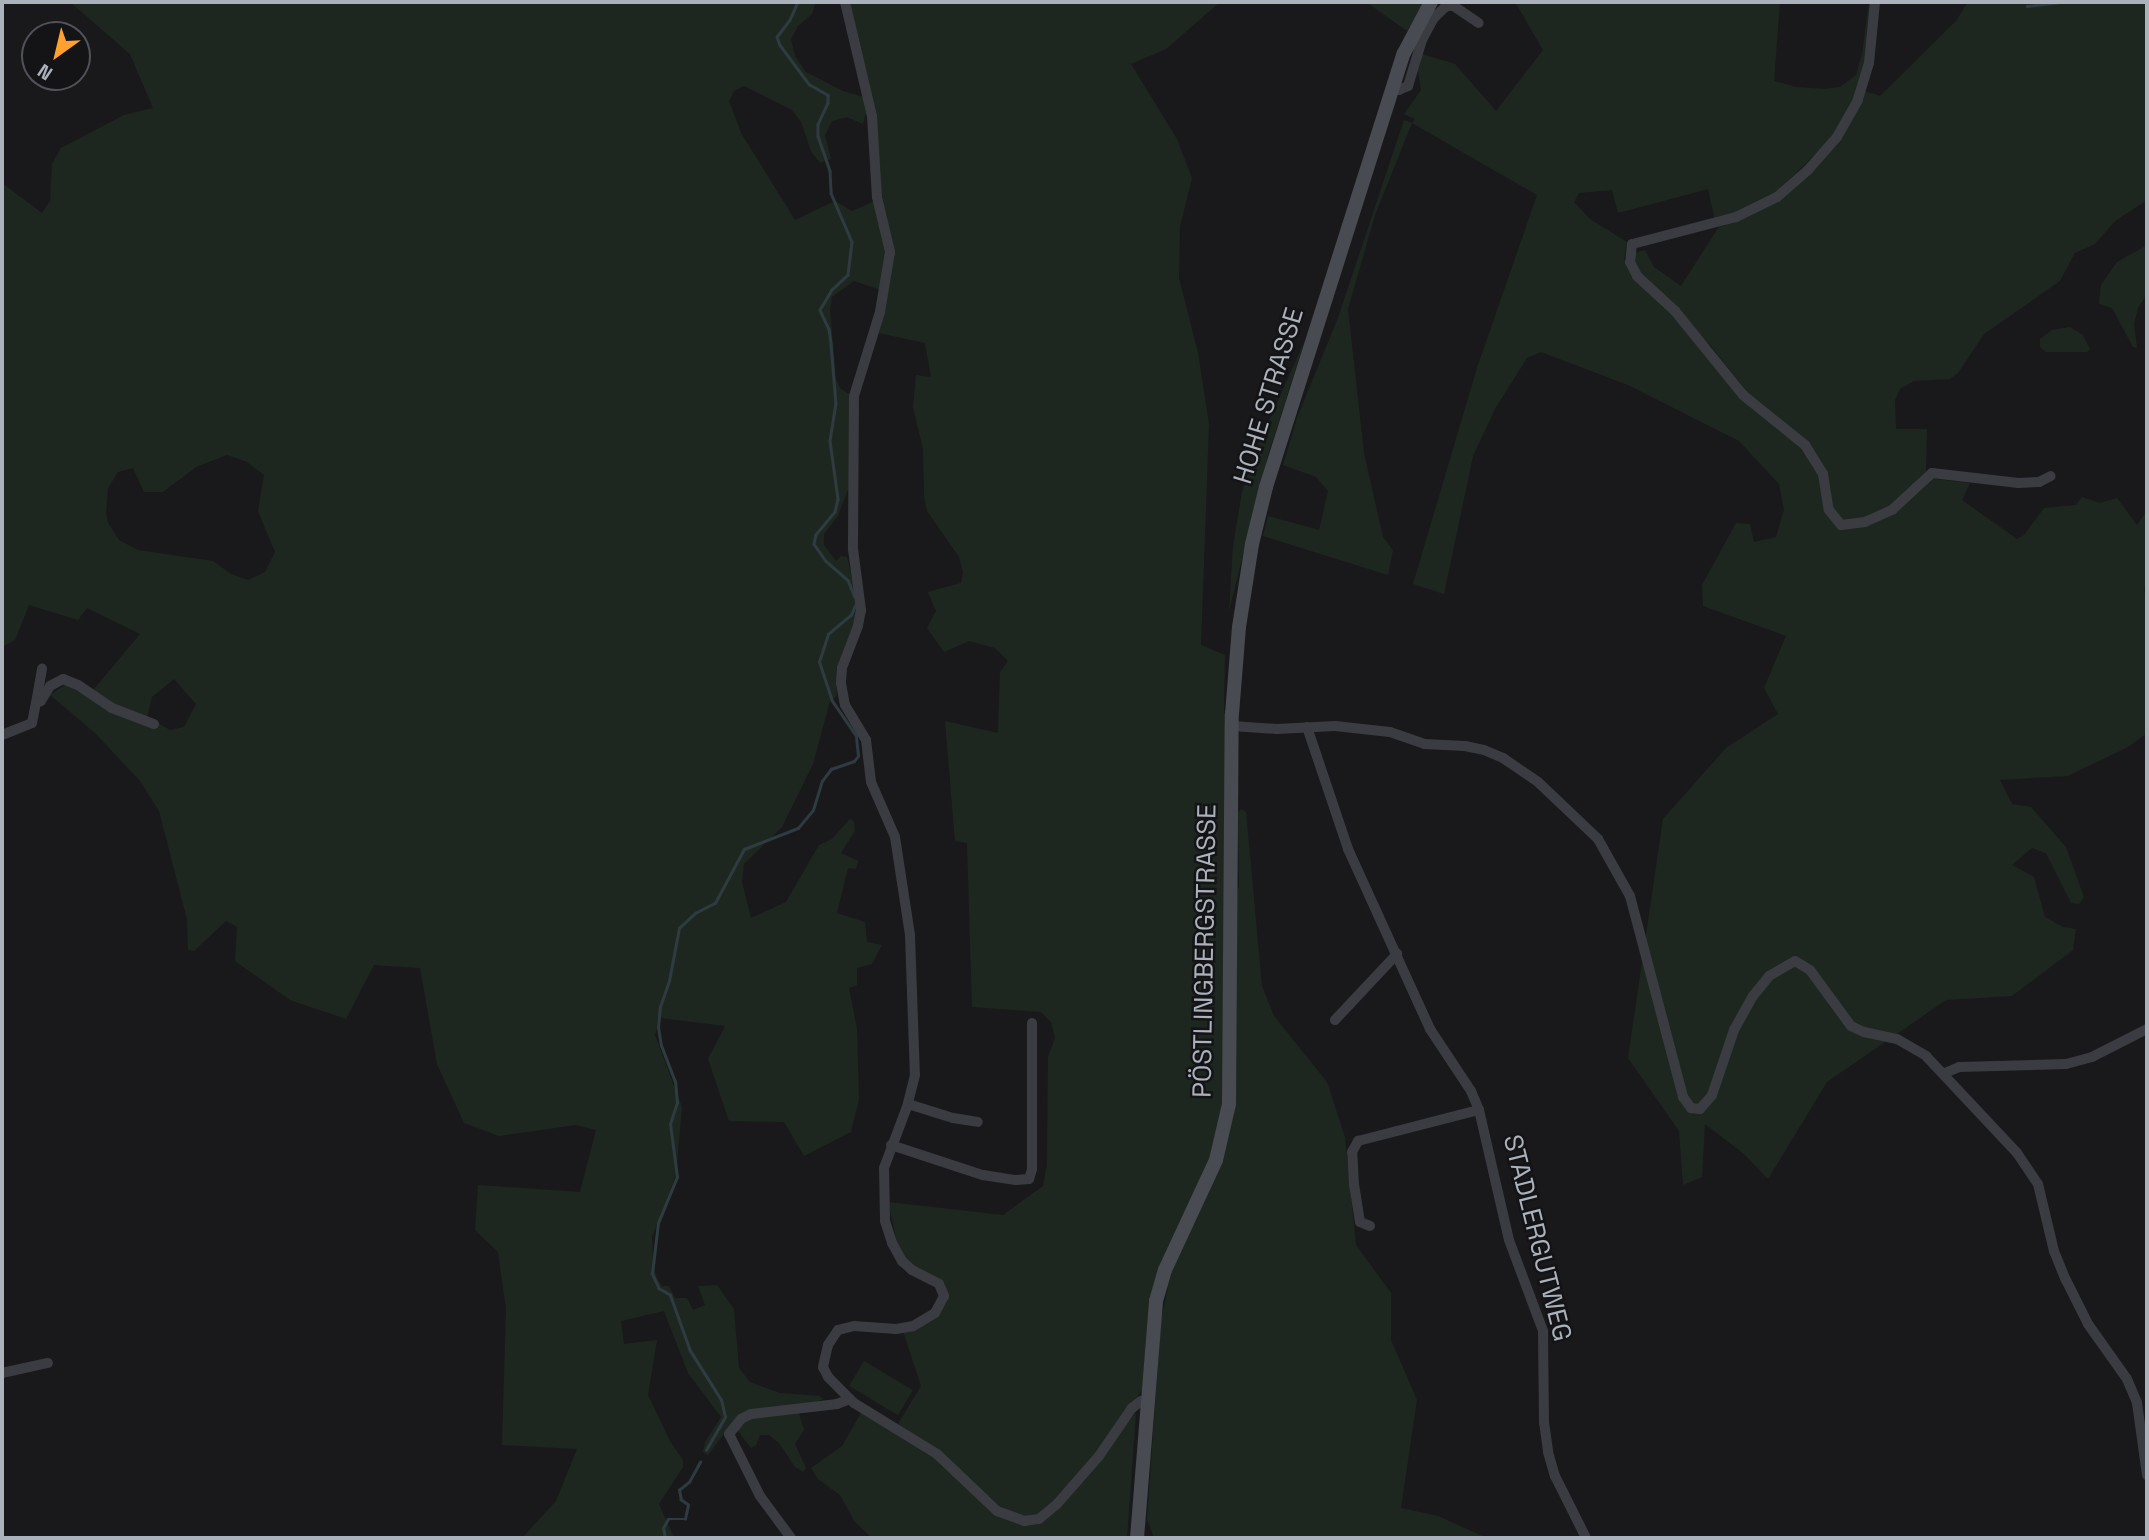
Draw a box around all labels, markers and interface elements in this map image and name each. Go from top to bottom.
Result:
north arrow [21,21,91,91]
text: N [33,58,57,86]
street label: HOHE STRASSE [1227,304,1311,488]
street label: PÖSTLINGBERGSTRASSE [1187,804,1223,1098]
street label: STADLERGUTWEG [1496,1132,1578,1344]

